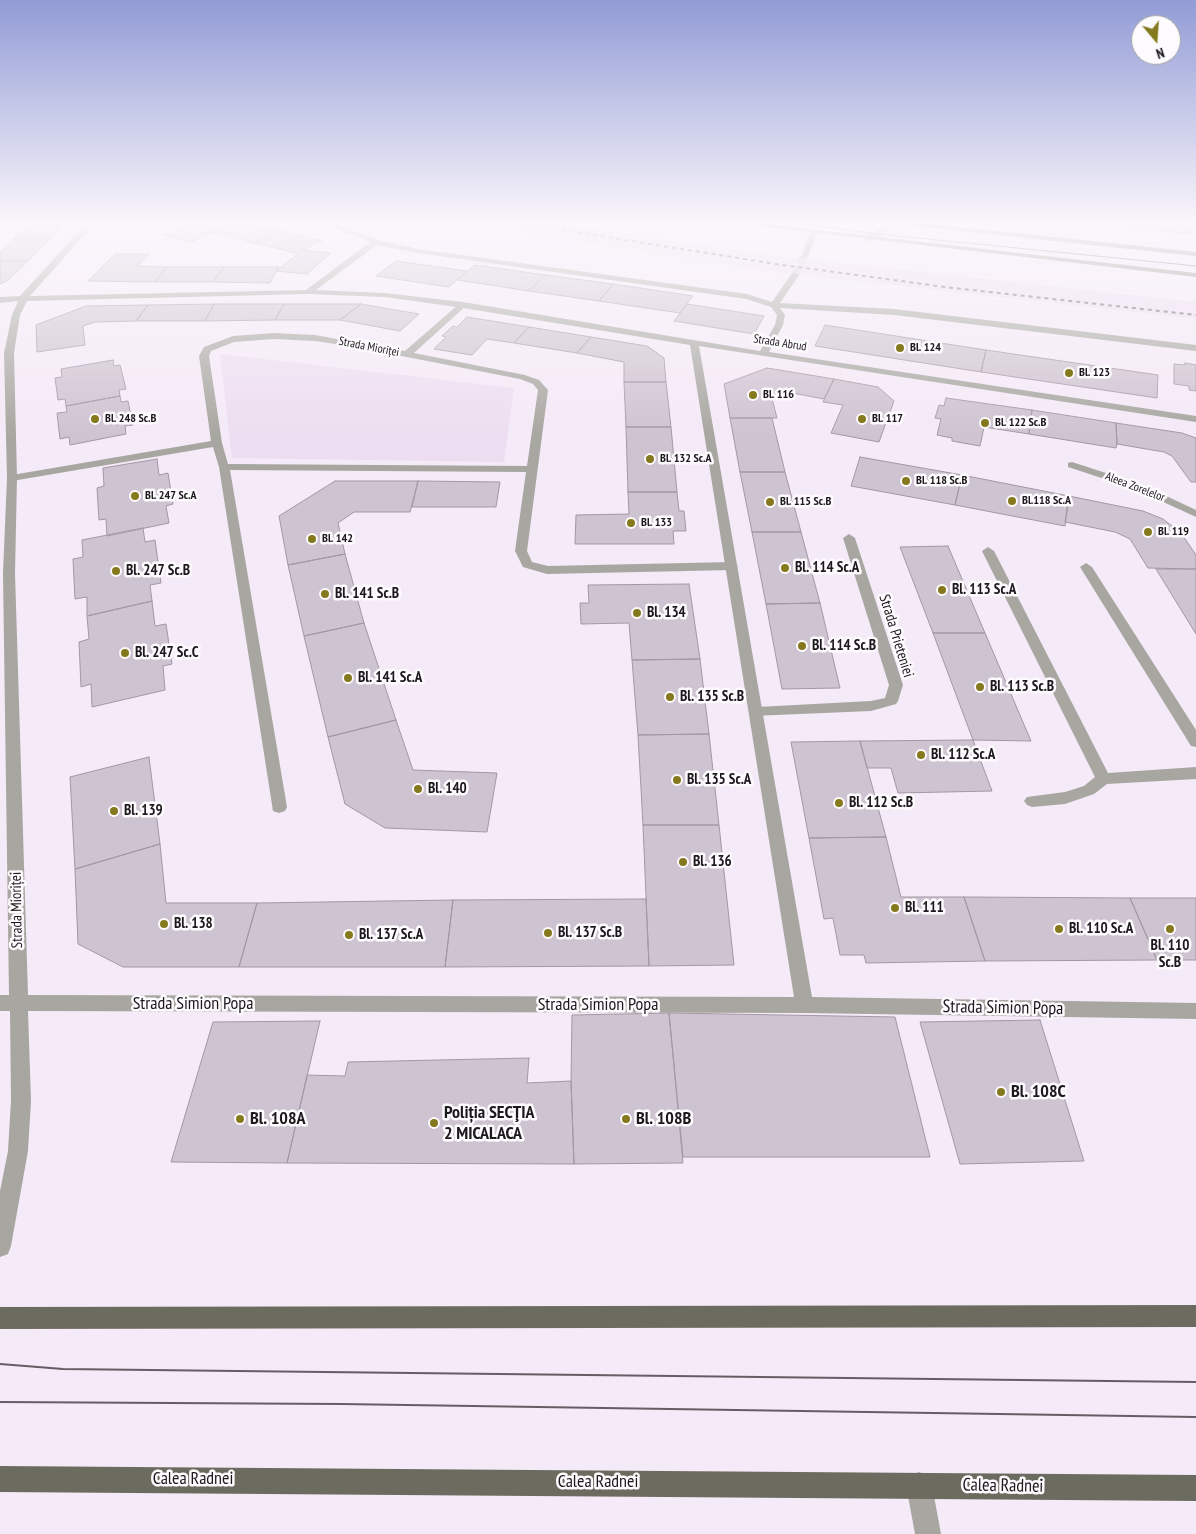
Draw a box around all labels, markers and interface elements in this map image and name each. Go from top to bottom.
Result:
north arrow [1131,15,1181,65]
text: N [1154,44,1167,63]
street label: Strada Abrud [752,332,808,354]
street label: Strada Mioriței [338,334,400,360]
place label: Bl. 124 [910,341,941,355]
marker: Bl. 124 [894,342,906,354]
place label: Bl. 123 [1079,366,1110,380]
marker: Bl. 123 [1063,367,1075,379]
place label: Bl. 116 [763,388,794,402]
marker: Bl. 116 [747,389,759,401]
place label: Bl. 248 Sc.B [105,412,156,426]
place label: Bl. 117 [872,412,903,426]
marker: Bl. 248 Sc.B [89,413,101,425]
marker: Bl. 117 [856,413,868,425]
place label: Bl. 122 Sc.B [995,416,1046,430]
marker: Bl. 122 Sc.B [979,417,991,429]
place label: Bl. 132 Sc.A [660,452,711,466]
marker: Bl. 132 Sc.A [644,453,656,465]
street label: Aleea Zorelelor [1103,469,1167,505]
place label: Bl. 118 Sc.B [916,474,967,488]
marker: Bl. 118 Sc.B [900,475,912,487]
place label: Bl. 247 Sc.A [145,489,196,503]
marker: Bl. 247 Sc.A [129,490,141,502]
place label: Bl.118 Sc.A [1022,494,1071,508]
place label: Bl. 115 Sc.B [780,495,831,509]
marker: Bl.118 Sc.A [1006,495,1018,507]
marker: Bl. 115 Sc.B [764,496,776,508]
place label: Bl. 133 [641,516,672,530]
marker: Bl. 133 [625,517,637,529]
place label: Bl. 119 [1158,525,1189,539]
marker: Bl. 119 [1142,526,1154,538]
place label: Bl. 142 [322,532,353,546]
marker: Bl. 142 [306,533,318,545]
place label: Bl. 114 Sc.A [795,559,859,577]
place label: Bl. 247 Sc.B [126,562,190,580]
marker: Bl. 114 Sc.A [779,562,791,574]
marker: Bl. 247 Sc.B [110,565,122,577]
place label: Bl. 113 Sc.A [952,581,1016,599]
marker: Bl. 113 Sc.A [936,584,948,596]
place label: Bl. 141 Sc.B [335,585,399,603]
marker: Bl. 141 Sc.B [319,588,331,600]
street label: Strada Prieteniei [875,592,917,680]
place label: Bl. 134 [647,604,686,622]
marker: Bl. 134 [631,607,643,619]
place label: Bl. 114 Sc.B [812,637,876,655]
marker: Bl. 114 Sc.B [796,640,808,652]
place label: Bl. 247 Sc.C [135,644,199,662]
marker: Bl. 247 Sc.C [119,647,131,659]
place label: Bl. 141 Sc.A [358,669,422,687]
marker: Bl. 141 Sc.A [342,672,354,684]
place label: Bl. 113 Sc.B [990,678,1054,696]
marker: Bl. 113 Sc.B [974,681,986,693]
place label: Bl. 135 Sc.B [680,688,744,706]
marker: Bl. 135 Sc.B [664,691,676,703]
place label: Bl. 112 Sc.A [931,746,995,764]
marker: Bl. 112 Sc.A [915,749,927,761]
place label: Bl. 135 Sc.A [687,771,751,789]
marker: Bl. 135 Sc.A [671,774,683,786]
place label: Bl. 140 [428,780,467,798]
marker: Bl. 140 [412,783,424,795]
place label: Bl. 112 Sc.B [849,794,913,812]
marker: Bl. 112 Sc.B [833,797,845,809]
place label: Bl. 139 [124,802,163,820]
marker: Bl. 139 [108,805,120,817]
place label: Bl. 136 [693,853,732,871]
marker: Bl. 136 [677,856,689,868]
street label: Strada Mioriței [7,872,27,948]
place label: Bl. 111 [905,899,944,917]
marker: Bl. 111 [889,902,901,914]
place label: Bl. 138 [174,915,213,933]
marker: Bl. 138 [158,918,170,930]
place label: Bl. 110 Sc.A [1069,920,1133,938]
marker: Bl. 110 Sc.A [1053,923,1065,935]
marker: Bl. 110 Sc.B [1164,923,1176,935]
place label: Bl. 137 Sc.B [558,924,622,942]
place label: Bl. 137 Sc.A [359,926,423,944]
marker: Bl. 137 Sc.B [542,927,554,939]
marker: Bl. 137 Sc.A [343,929,355,941]
place label: Bl. 110 Sc.B [1151,937,1189,972]
street label: Strada Simion Popa [133,993,253,1015]
street label: Strada Simion Popa [538,994,658,1016]
street label: Strada Simion Popa [942,996,1064,1020]
place label: Bl. 108C [1011,1081,1066,1103]
marker: Bl. 108C [995,1086,1007,1098]
place label: Poliția SECŢIA 2 MICALACA [444,1102,535,1144]
place label: Bl. 108A [250,1108,306,1130]
place label: Bl. 108B [636,1108,691,1130]
marker: Bl. 108A [234,1113,246,1125]
marker: Bl. 108B [620,1113,632,1125]
marker: Poliția SECŢIA 2 MICALACA [428,1117,440,1129]
street label: Calea Radnei [153,1468,233,1490]
street label: Calea Radnei [558,1471,638,1493]
street label: Calea Radnei [962,1474,1044,1498]

